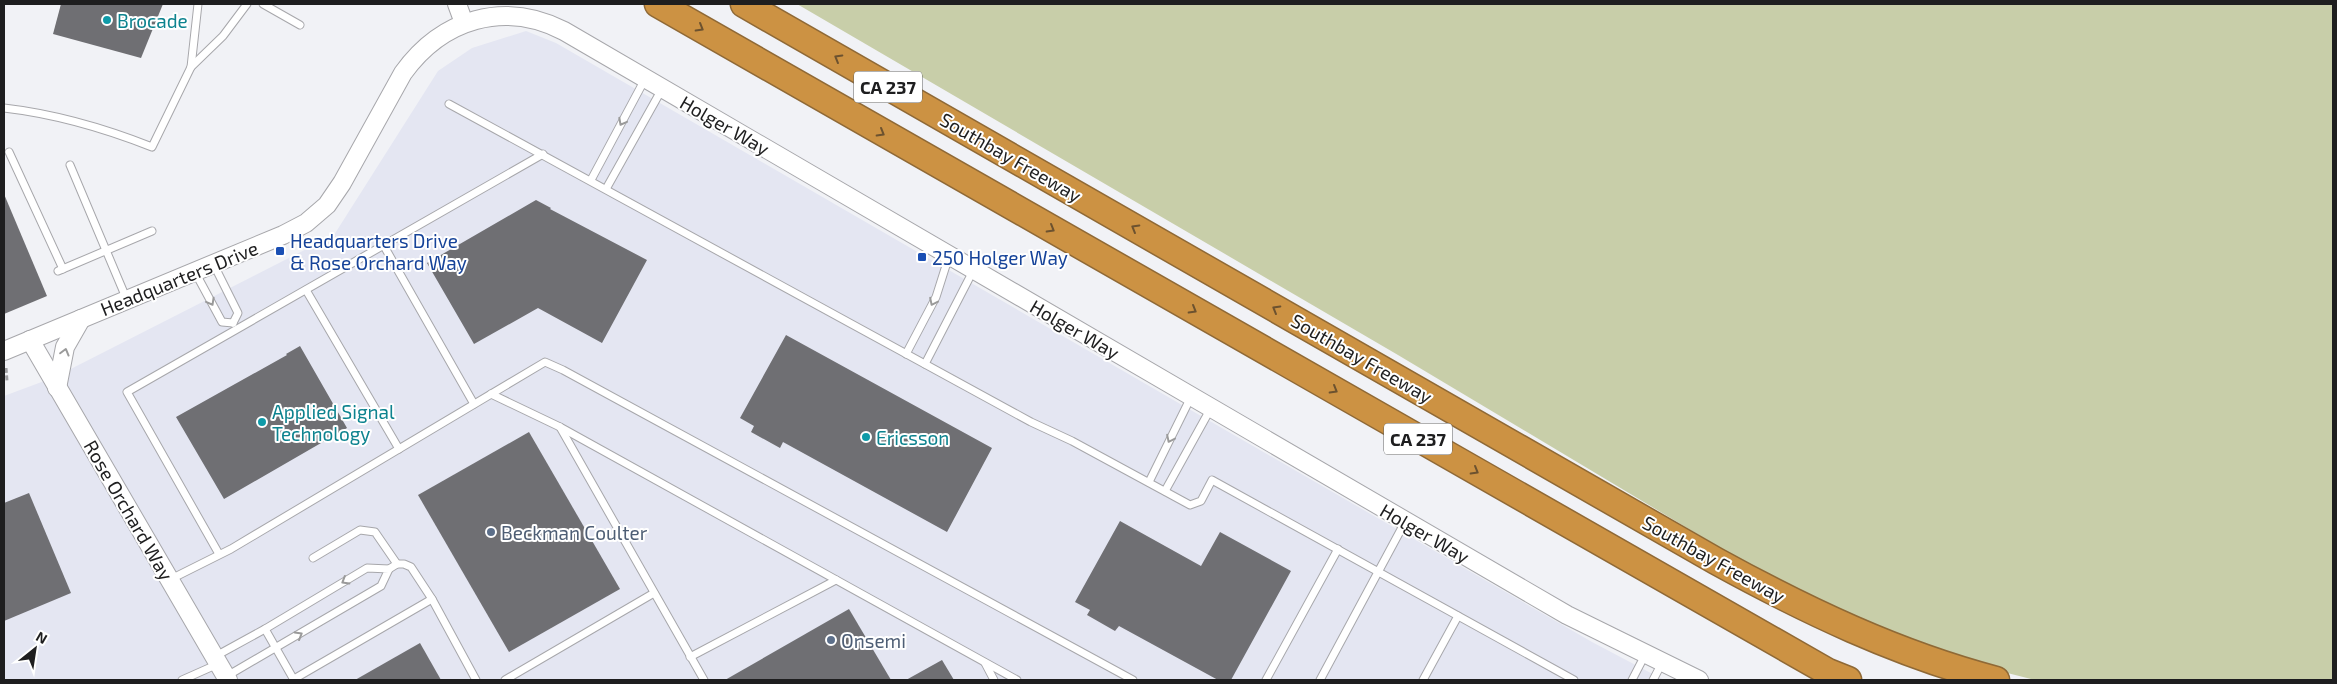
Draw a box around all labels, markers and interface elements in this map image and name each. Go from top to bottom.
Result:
place label: Brocade [117,9,188,32]
marker: Brocade [101,14,113,26]
one-way arrow [695,22,704,32]
one-way arrow [835,54,844,64]
road number: CA 237 [854,72,922,102]
street label: Holger Way [676,90,774,160]
street label: Southbay Freeway [936,107,1086,207]
one-way arrow [619,116,629,125]
one-way arrow [876,126,885,136]
one-way arrow [1046,223,1055,233]
one-way arrow [1132,225,1141,235]
place label: Headquarters Drive & Rose Orchard Way [290,229,467,274]
street label: Headquarters Drive [97,236,261,320]
marker: Headquarters Drive & Rose Orchard Way [274,245,286,257]
place label: 250 Holger Way [932,246,1068,269]
marker: 250 Holger Way [916,251,928,263]
street label: Holger Way [1026,294,1124,364]
one-way arrow [930,296,940,305]
one-way arrow [204,297,214,306]
one-way arrow [1187,304,1196,314]
one-way arrow [1273,305,1282,315]
street label: Southbay Freeway [1287,308,1437,408]
one-way arrow [59,347,70,356]
one-way arrow [1328,384,1337,394]
place label: Applied Signal Technology [272,400,395,445]
marker: Applied Signal Technology [256,416,268,428]
road number: CA 237 [1384,424,1452,454]
place label: Ericsson [876,426,949,449]
marker: Ericsson [860,431,872,443]
one-way arrow [1166,434,1176,443]
street label: Rose Orchard Way [80,436,178,584]
one-way arrow [1470,464,1479,474]
street label: Holger Way [1376,498,1474,568]
street label: Southbay Freeway [1639,510,1789,608]
place label: Beckman Coulter [501,521,648,544]
marker: Beckman Coulter [485,526,497,538]
one-way arrow [341,575,350,585]
north arrow [10,624,60,674]
text: N [33,627,50,647]
place label: Onsemi [841,629,906,652]
one-way arrow [293,631,302,641]
marker: Onsemi [825,634,837,646]

